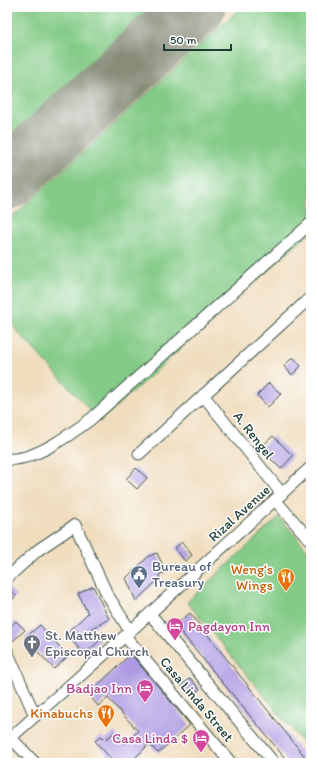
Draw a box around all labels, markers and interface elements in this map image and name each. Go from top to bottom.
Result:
scale bar [164,26,231,52]
text: 50 m [170,33,196,47]
street label: A. Rengel [230,408,278,463]
street label: Rizal Avenue [205,481,274,545]
place label: Bureau of Treasury [152,558,212,591]
place label: Weng‘s Wings [231,561,273,594]
public building icon: Bureau of Treasury [129,564,149,589]
restaurant icon: Weng‘s Wings [276,567,296,592]
hotel icon: Pagdayon Inn [165,616,185,641]
place label: Pagdayon Inn [188,618,270,635]
place label: St. Matthew Episcopal Church [45,627,149,660]
church icon: St. Matthew Episcopal Church [22,633,42,658]
street label: Casa Linda Street [156,653,237,745]
hotel icon: Badjao Inn [135,678,155,703]
place label: Badjao Inn [66,680,132,697]
restaurant icon: Kinabuchs [96,703,116,728]
place label: Kinabuchs [30,705,93,722]
hotel icon: Casa Linda $ [191,728,211,753]
place label: Casa Linda $ [112,730,188,747]

